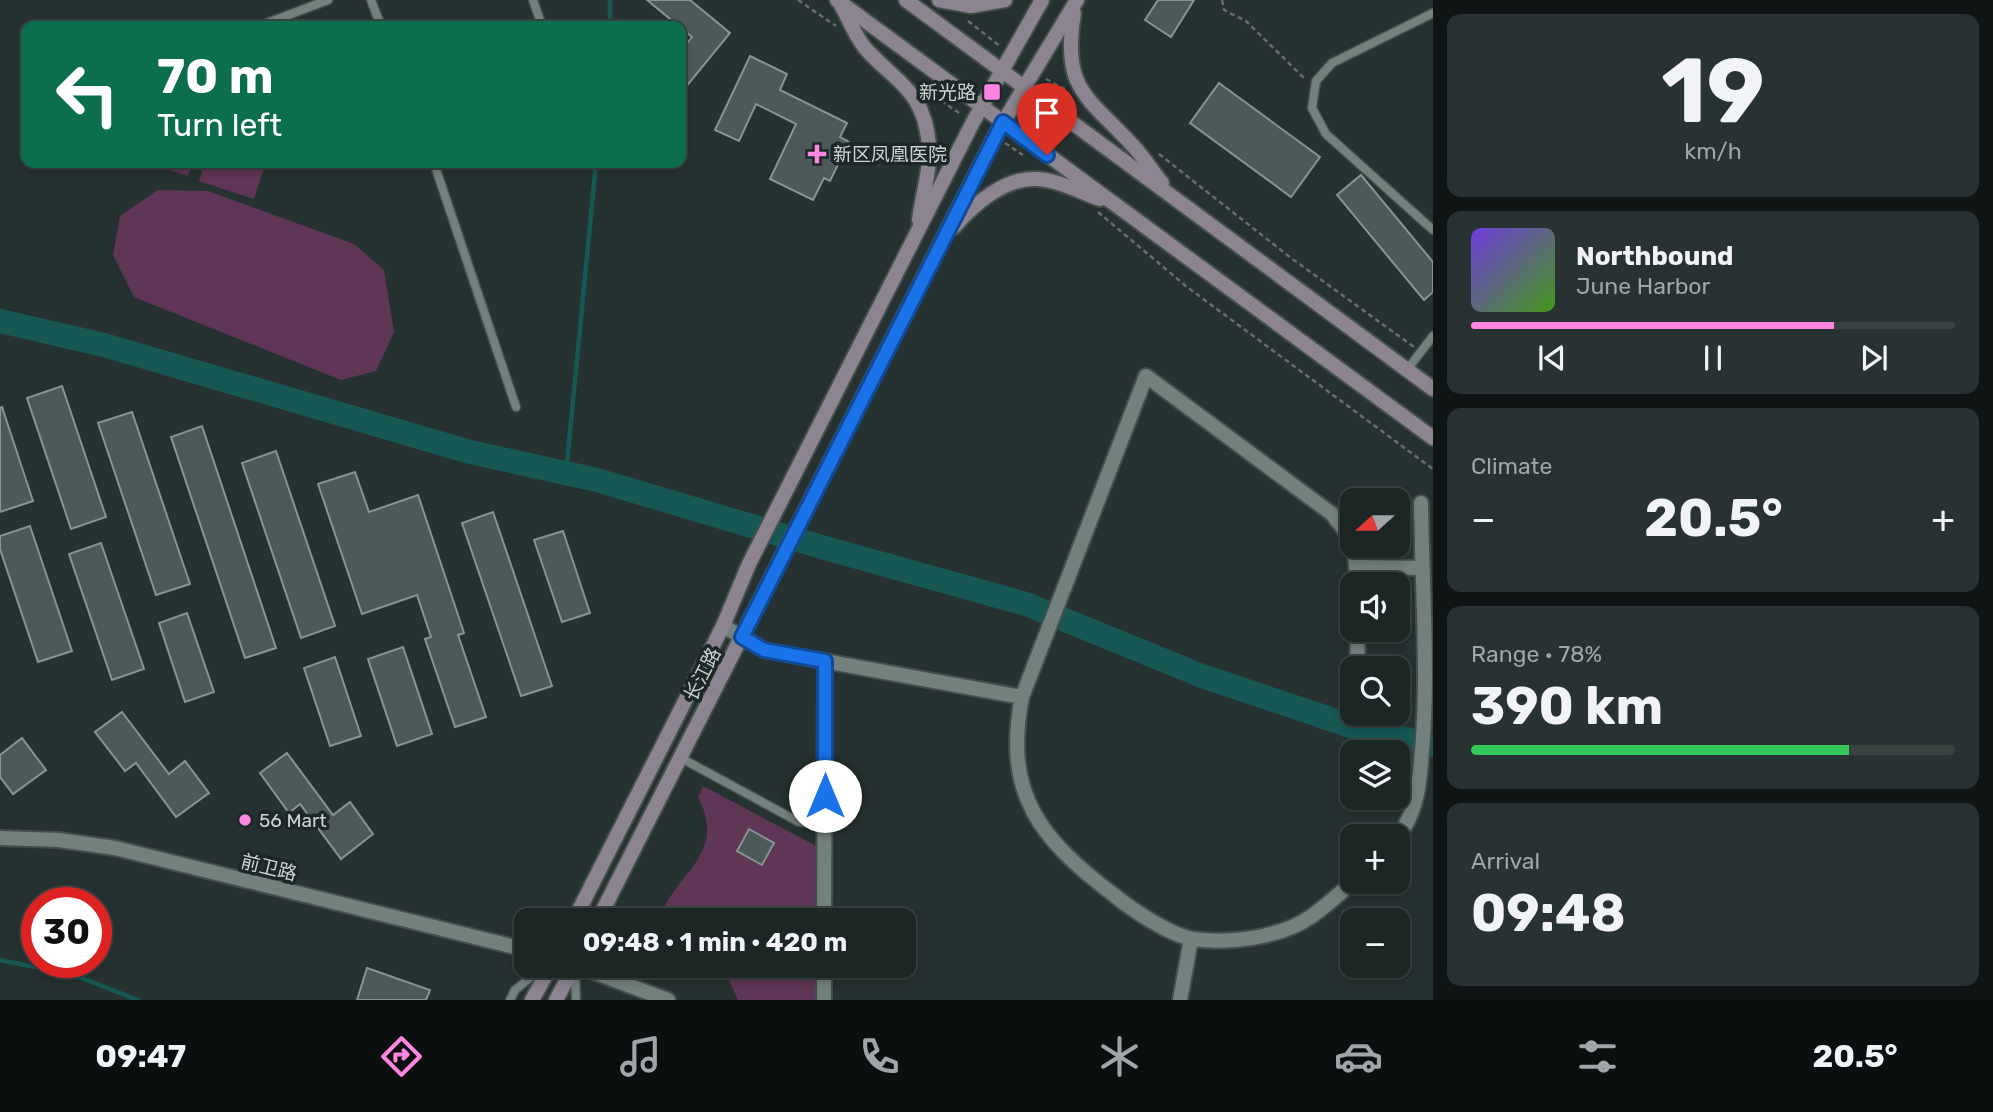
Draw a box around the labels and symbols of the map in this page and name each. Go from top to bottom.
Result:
place label: 新光路 [919,81,976,104]
marker: 新光路 [982,82,1002,102]
pin [1017,83,1077,155]
place label: 新区凤凰医院 [833,143,947,166]
marker: 新区凤凰医院 [807,144,827,164]
north arrow [1340,488,1410,558]
street label: 长江路 [679,644,726,705]
position arrow [788,759,862,833]
place label: 56 Mart [259,809,327,832]
marker: 56 Mart [237,812,253,828]
street label: 前卫路 [238,849,299,886]
speed limit sign: 30 [21,887,112,978]

